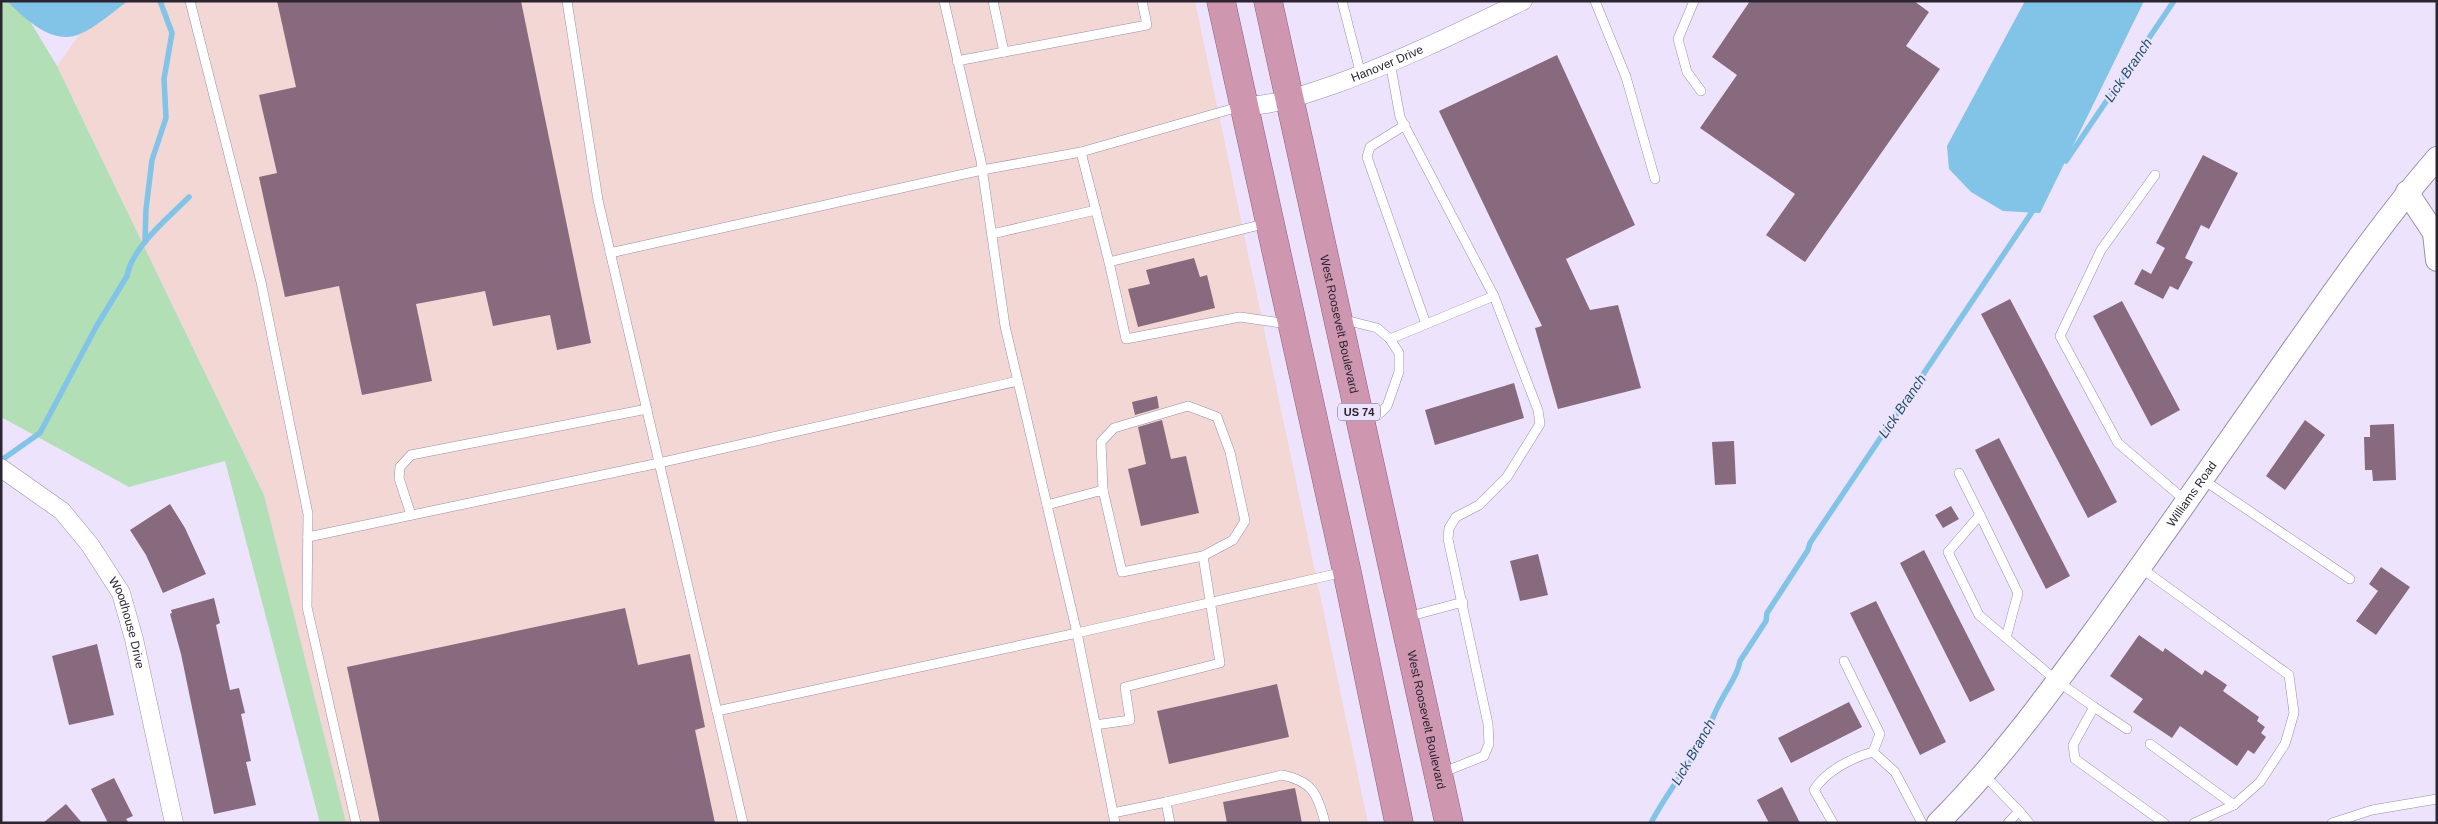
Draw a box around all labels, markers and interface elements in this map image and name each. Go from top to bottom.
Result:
water label: Lick Branch [2101,35,2155,105]
street label: Hanover Drive [1349,42,1426,85]
street label: West Roosevelt Boulevard [1317,254,1361,395]
water label: Lick Branch [1875,371,1929,441]
road number: US 74 [1338,404,1380,421]
street label: Williams Road [2164,459,2220,529]
street label: Woodhouse Drive [106,575,147,670]
street label: West Roosevelt Boulevard [1404,649,1448,790]
water label: Lick Branch [1668,716,1718,788]

